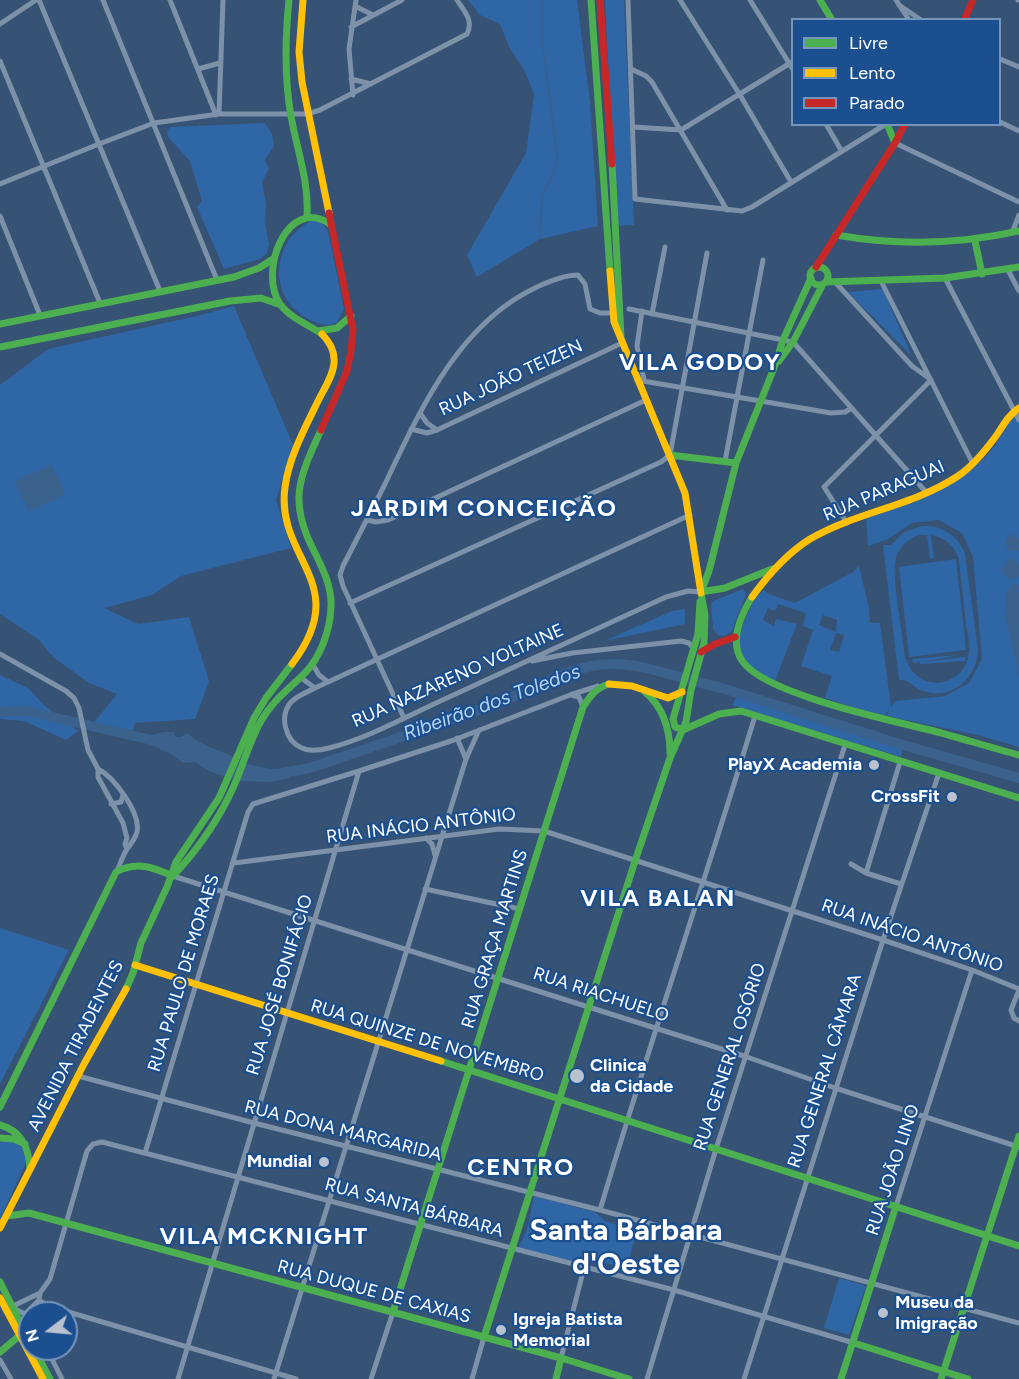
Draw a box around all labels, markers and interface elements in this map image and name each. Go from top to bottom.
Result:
legend [791,18,1001,126]
text: Livre [849,32,888,54]
text: Lento [849,62,895,84]
text: Parado [849,92,905,114]
street label: RUA JOÃO TEIZEN [436,335,586,421]
district label: VILA GODOY [619,349,781,377]
street label: RUA PARAGUAI [820,456,948,526]
district label: JARDIM CONCEIÇÃO [351,495,617,523]
street label: RUA NAZARENO VOLTAINE [349,619,567,733]
water label: Ribeirão dos Toledos [400,660,584,746]
place label: PlayX Academia [728,754,862,776]
marker: PlayX Academia [867,758,881,772]
place label: CrossFit [871,786,940,808]
marker: CrossFit [945,790,959,804]
street label: RUA INÁCIO ANTÔNIO [325,804,517,848]
street label: RUA GRAÇA MARTINS [458,847,532,1031]
street label: RUA PAULO DE MORAES [144,872,224,1074]
district label: VILA BALAN [580,885,736,913]
street label: RUA JOSÉ BONIFÁCIO [242,892,318,1078]
street label: RUA INÁCIO ANTÔNIO [818,895,1006,977]
street label: AVENIDA TIRADENTES [23,957,129,1135]
street label: RUA GENERAL OSÓRIO [689,960,771,1154]
street label: RUA RIACHUELO [530,963,672,1027]
street label: RUA GENERAL CÂMARA [783,971,867,1171]
street label: RUA QUINZE DE NOVEMBRO [308,995,546,1087]
place label: Clinica da Cidade [590,1055,673,1098]
marker: Clinica da Cidade [568,1067,586,1085]
street label: RUA DONA MARGARIDA [242,1096,444,1166]
street label: RUA JOÃO LINO [862,1102,924,1238]
place label: Mundial [247,1151,312,1173]
district label: CENTRO [467,1154,575,1182]
marker: Mundial [317,1155,331,1169]
street label: RUA SANTA BÁRBARA [322,1174,506,1242]
district label: Santa Bárbara d'Oeste [530,1213,722,1284]
district label: VILA MCKNIGHT [160,1223,368,1251]
street label: RUA DUQUE DE CAXIAS [275,1256,473,1328]
place label: Museu da Imigração [895,1292,978,1334]
north arrow [18,1301,78,1361]
marker: Museu da Imigração [876,1306,890,1320]
place label: Igreja Batista Memorial [513,1309,623,1352]
marker: Igreja Batista Memorial [494,1323,508,1337]
text: N [21,1327,43,1344]

